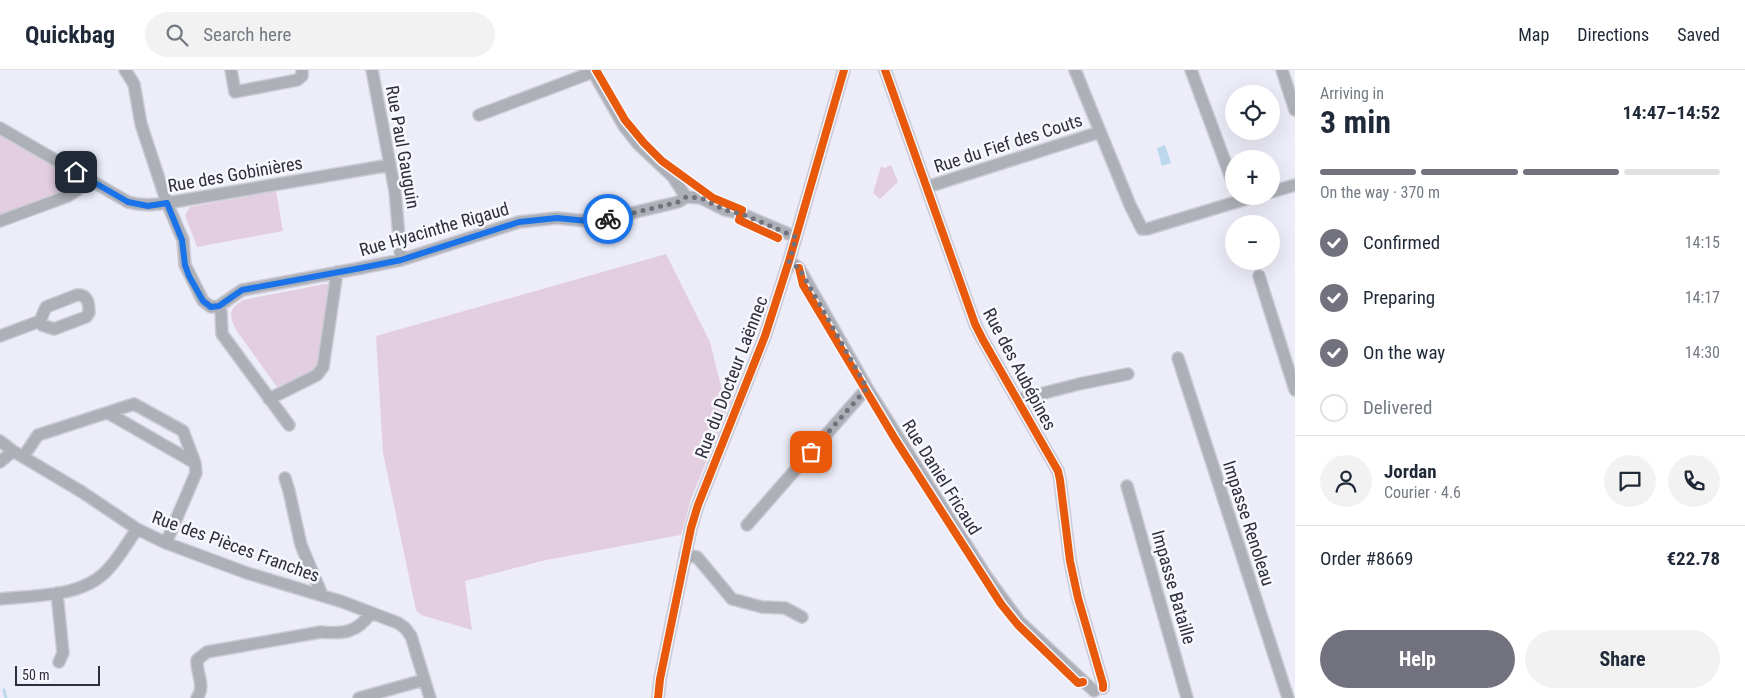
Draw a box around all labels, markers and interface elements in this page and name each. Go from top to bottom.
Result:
search box [145,12,495,57]
text: Quickbag [25,21,115,49]
icon: search [163,21,191,49]
text: Search here [203,23,292,46]
text: Map [1518,24,1549,45]
text: Directions [1577,24,1649,45]
text: Saved [1677,24,1720,45]
street label: Rue Paul Gauguin [382,84,424,210]
text: Arriving in [1320,84,1384,103]
map controls [1225,85,1280,270]
button: locate [1225,85,1280,140]
text: 14:47–14:52 [1622,101,1720,124]
text: 3 min [1320,103,1391,141]
street label: Rue du Fief des Couts [931,109,1085,177]
button: + [1225,150,1280,205]
pin [55,151,97,193]
street label: Rue des Gobinières [166,152,304,196]
icon: home [62,158,90,186]
text: On the way · 370 m [1320,183,1440,202]
courier [583,194,633,244]
street label: Rue Hyacinthe Rigaud [357,198,511,260]
icon: bike [594,205,622,233]
button: − [1225,215,1280,270]
icon: check [1320,229,1348,257]
text: Confirmed [1363,231,1440,254]
text: 14:15 [1685,233,1720,252]
icon: check [1320,284,1348,312]
text: Preparing [1363,286,1435,309]
text: 14:17 [1685,288,1720,307]
street label: Rue du Docteur Laënnec [690,293,772,461]
street label: Rue des Aubépines [979,304,1061,434]
icon: check [1320,339,1348,367]
text: On the way [1363,341,1445,364]
text: 14:30 [1685,343,1720,362]
text: Delivered [1363,396,1432,419]
street label: Rue Daniel Fricaud [898,416,986,538]
pin [790,431,832,473]
icon: bag [797,438,825,466]
button: person [1320,455,1372,507]
button: chat [1604,455,1656,507]
button: phone [1668,455,1720,507]
street label: Impasse Renoleau [1219,458,1279,588]
text: Jordan [1384,460,1437,483]
text: Courier · 4.6 [1384,483,1461,502]
street label: Rue des Pièces Franches [149,506,323,586]
street label: Impasse Bataille [1148,528,1200,646]
text: Order #8669 [1320,547,1413,570]
text: €22.78 [1666,547,1720,570]
button: Help [1320,630,1515,688]
button: Share [1525,630,1720,688]
scale bar [15,663,100,686]
text: 50 m [22,667,50,683]

